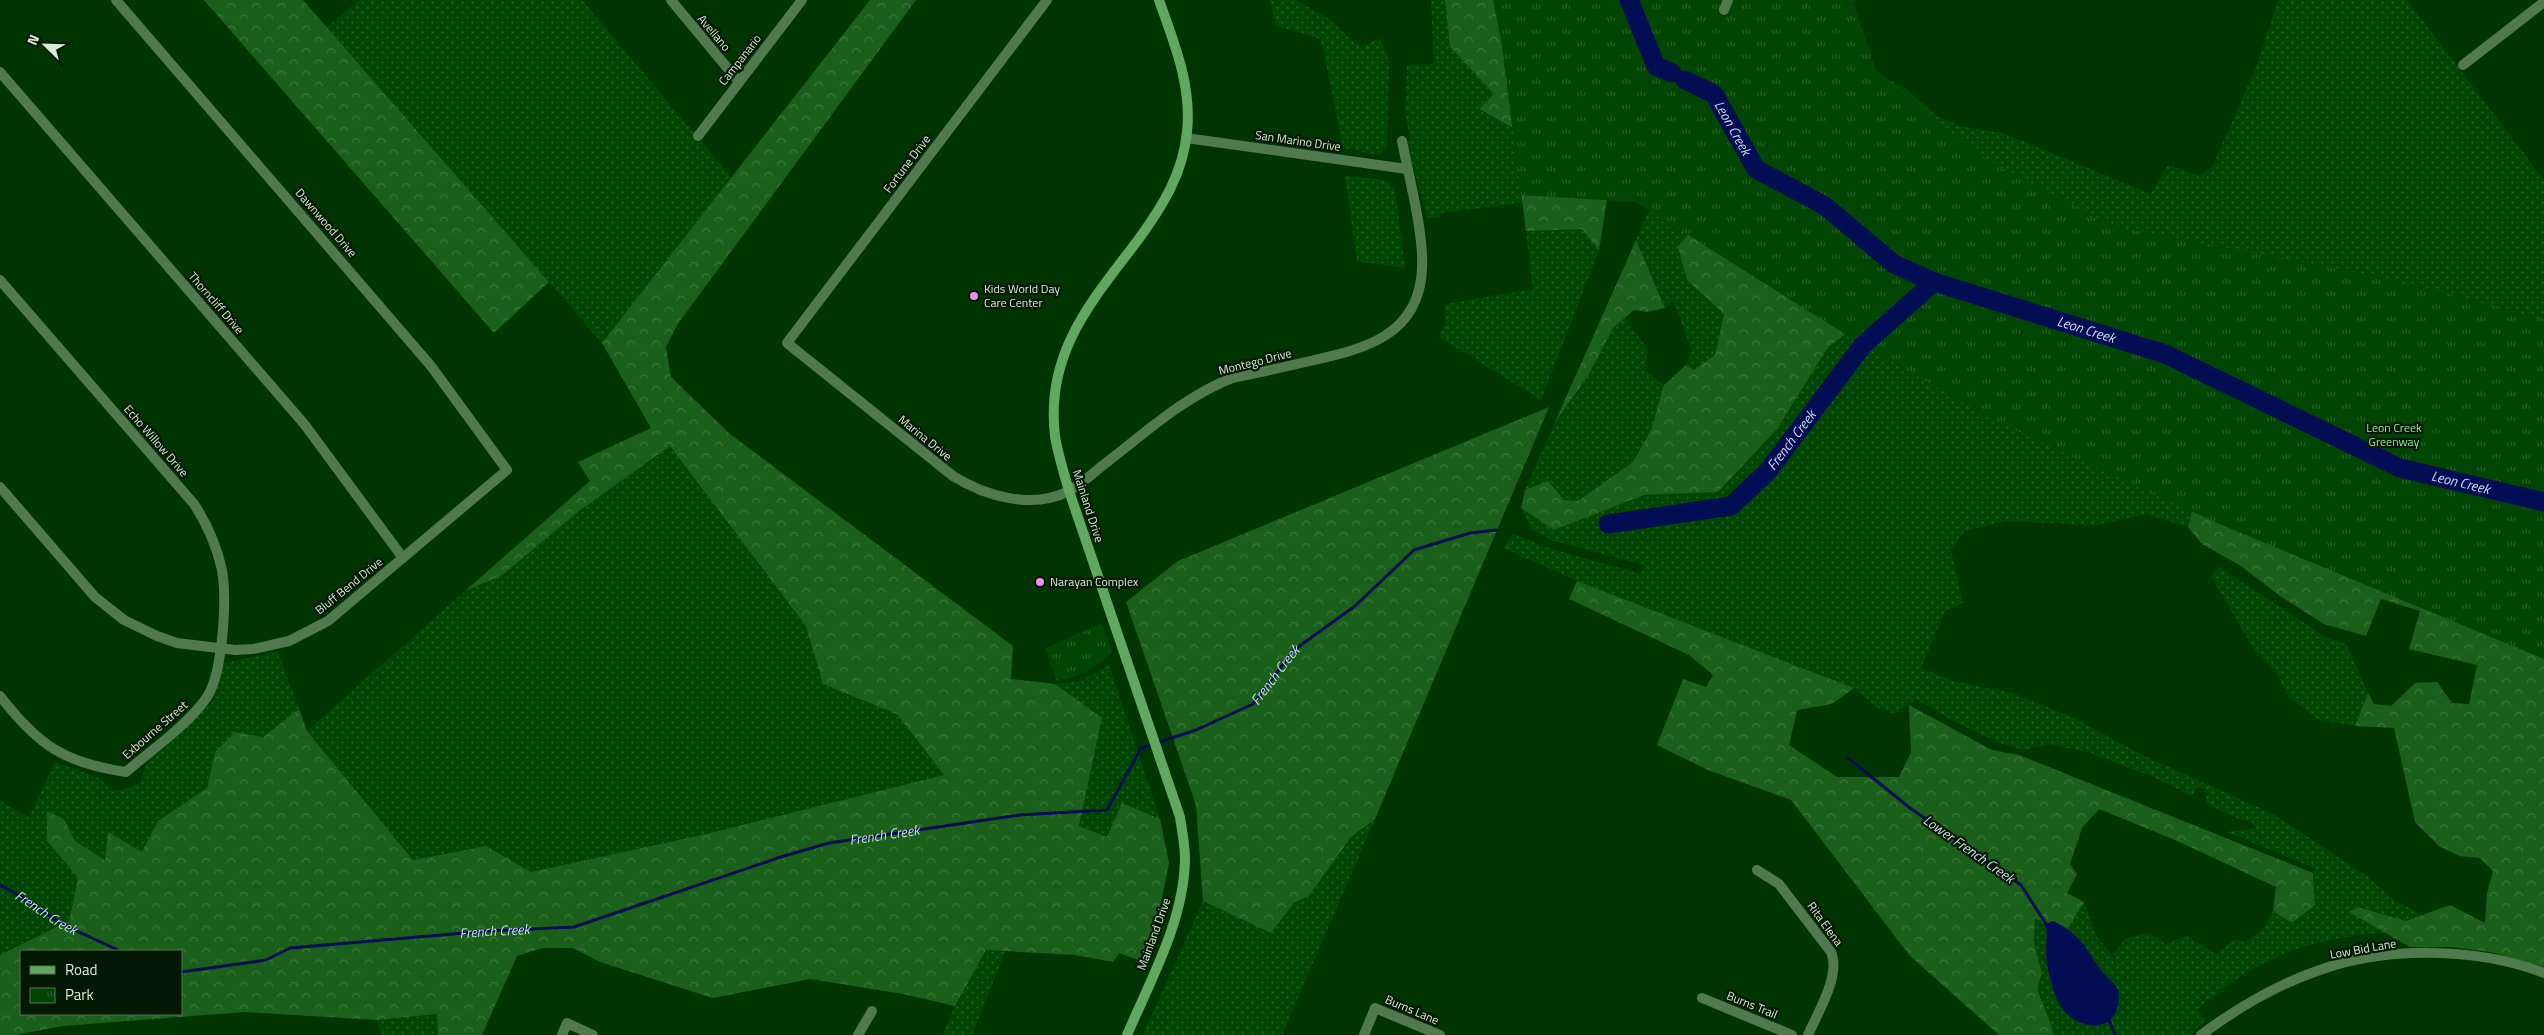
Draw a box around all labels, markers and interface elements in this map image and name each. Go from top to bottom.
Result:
street label: Avellano [693,10,735,55]
north arrow [20,20,70,70]
street label: Campanario [714,30,766,89]
text: N [21,31,44,48]
water label: Leon Creek [1710,96,1758,160]
street label: San Marino Drive [1254,125,1342,156]
street label: Fortune Drive [878,131,935,197]
street label: Dawnwood Drive [291,184,362,261]
street label: Thorncliff Drive [184,267,249,338]
place label: Kids World Day Care Center [984,279,1060,312]
marker: Kids World Day Care Center [968,290,980,302]
water label: Leon Creek [2055,310,2120,348]
street label: Montego Drive [1216,343,1293,380]
street label: Echo Willow Drive [120,400,193,481]
water label: French Creek [1761,404,1822,474]
street label: Marina Drive [894,410,956,465]
park label: Leon Creek Greenway [2366,418,2422,451]
water label: Leon Creek [2429,465,2494,499]
street label: Mainland Drive [1068,467,1109,545]
street label: Bluff Bend Drive [311,552,387,619]
place label: Narayan Complex [1050,572,1139,591]
marker: Narayan Complex [1034,576,1046,588]
water label: French Creek [1245,638,1305,709]
street label: Exbourne Street [118,695,192,763]
water label: Lower French Creek [1919,809,2021,889]
water label: French Creek [848,819,922,850]
water label: French Creek [11,885,83,941]
street label: Mainland Drive [1132,895,1175,973]
street label: Rita Elena [1803,898,1848,950]
water label: French Creek [458,918,532,943]
street label: Low Bid Lane [2328,933,2398,964]
legend [20,950,182,1015]
text: Road [65,958,97,981]
text: Park [65,983,94,1006]
street label: Burns Trail [1724,986,1781,1023]
street label: Burns Lane [1382,990,1442,1029]

